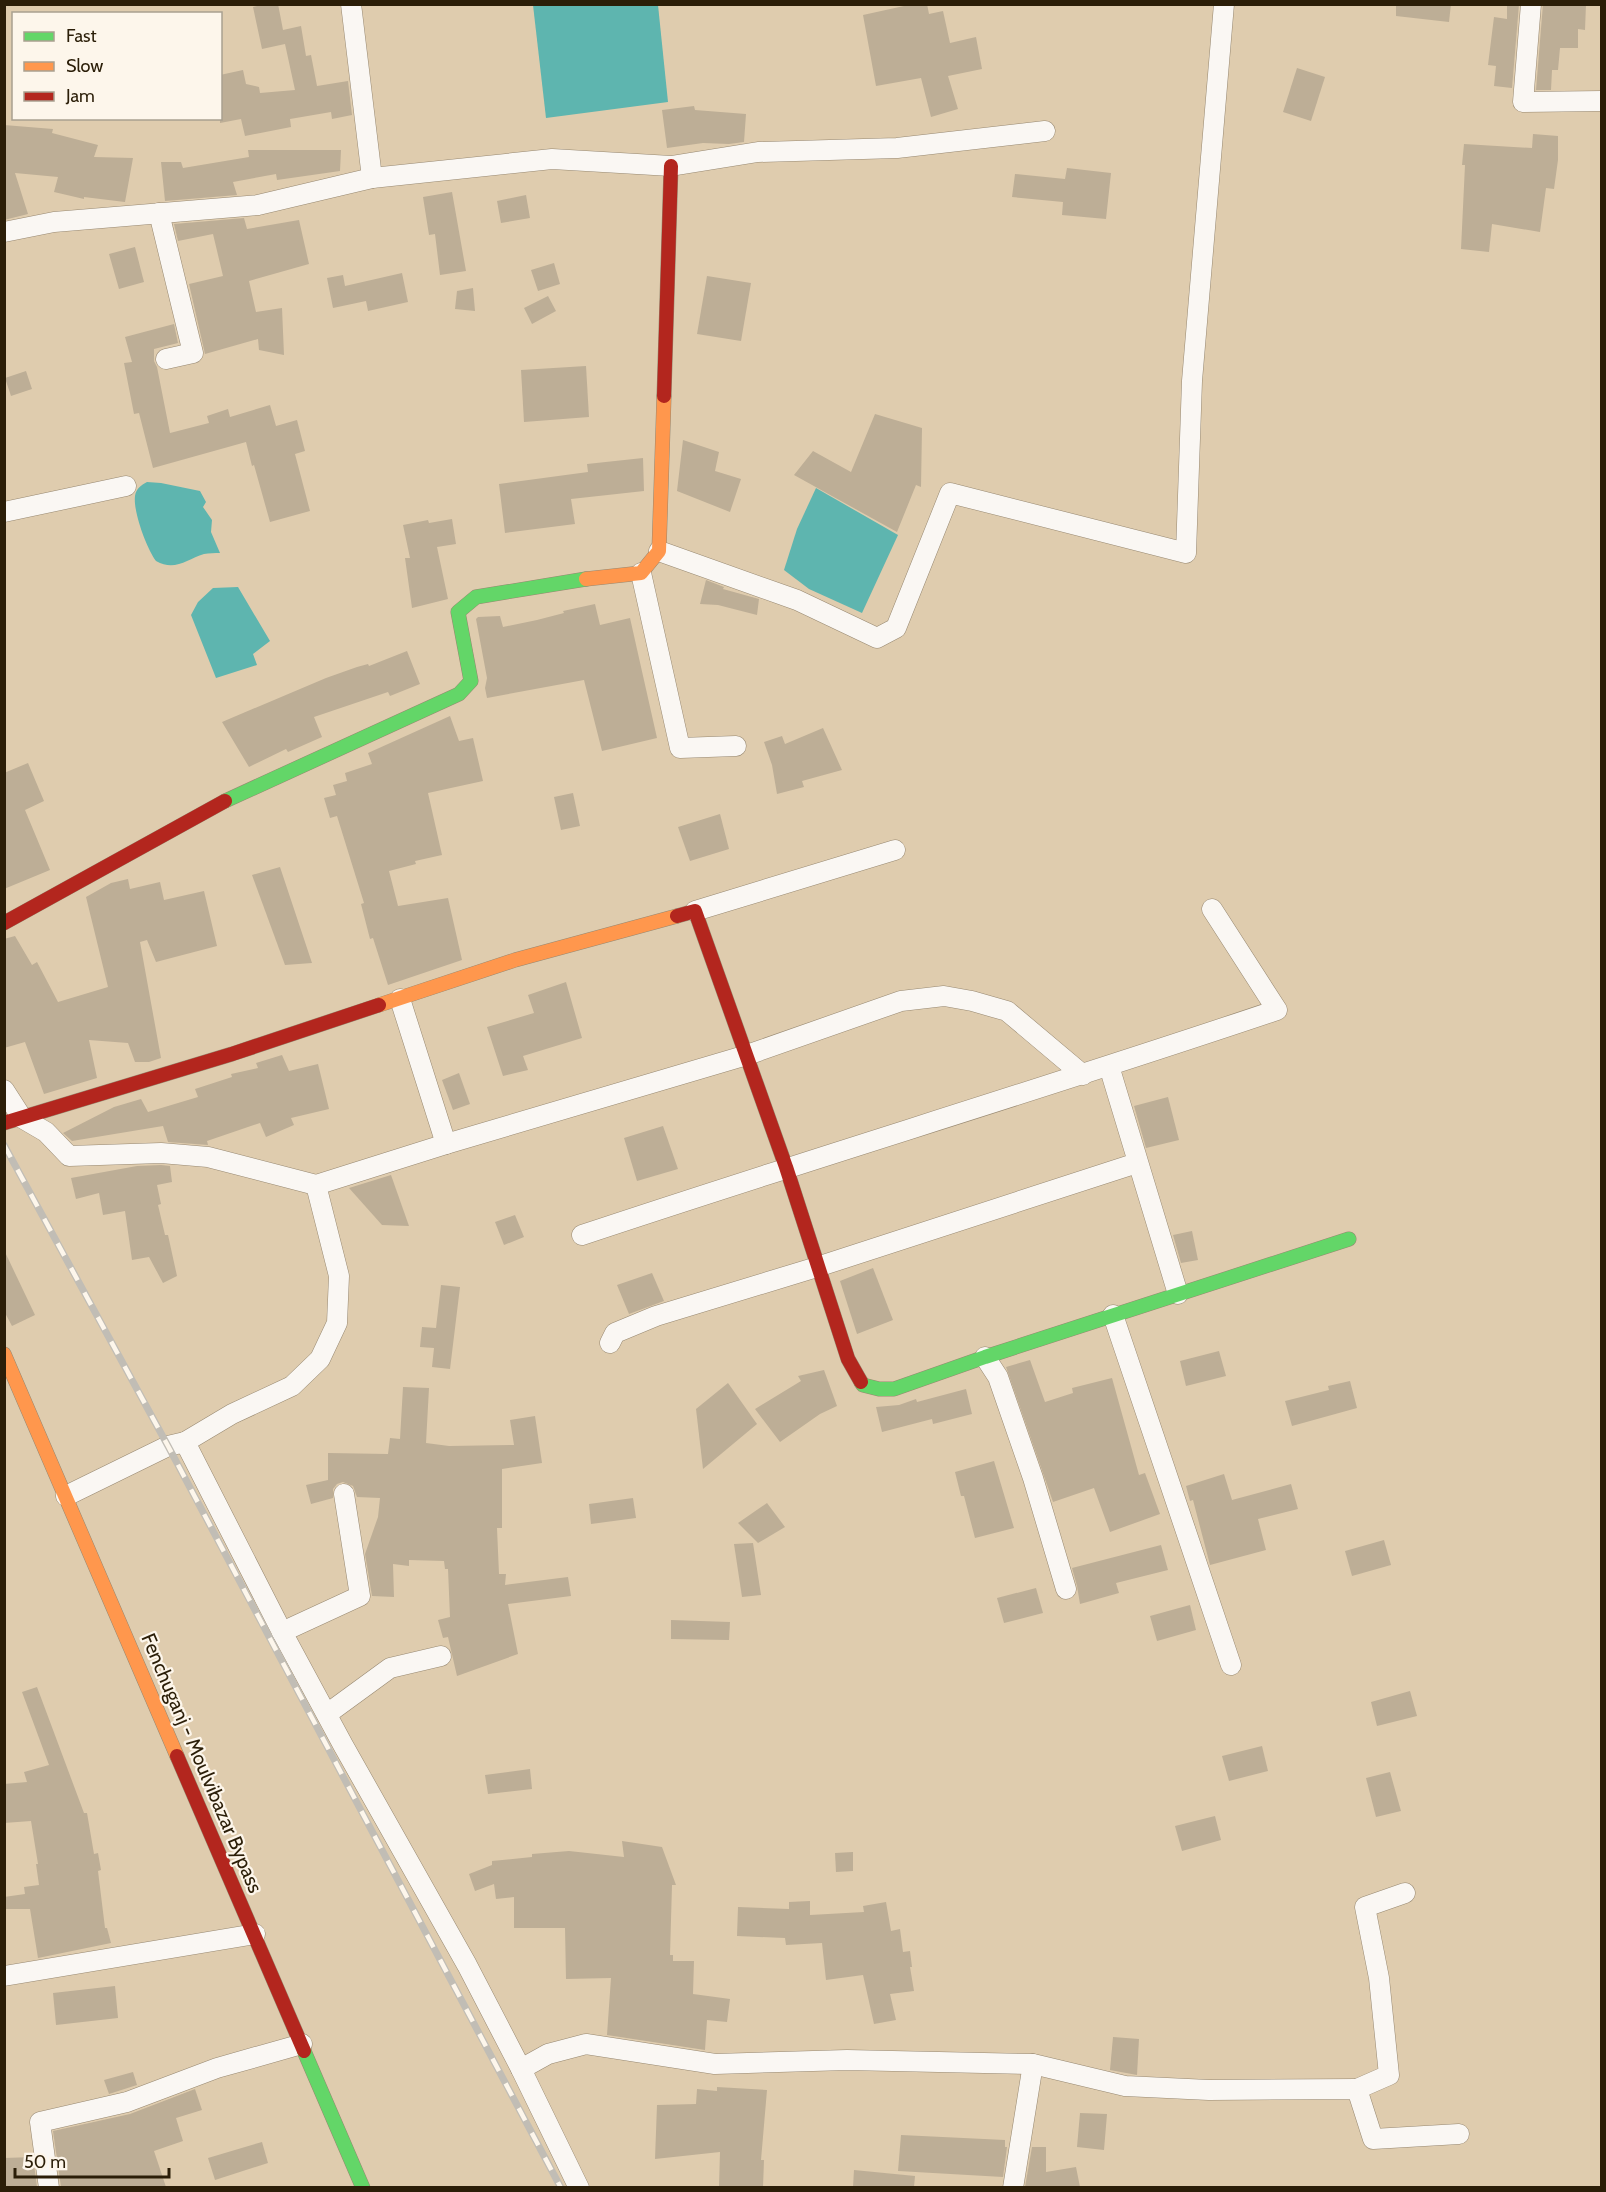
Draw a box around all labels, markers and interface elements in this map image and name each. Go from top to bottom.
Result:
legend [12,12,222,120]
text: Fast [66,25,97,47]
text: Slow [66,55,103,77]
text: Jam [65,85,95,107]
street label: Fenchuganj - Moulvibazar Bypass [136,1630,268,1896]
scale bar [15,2141,170,2179]
text: 50 m [24,2151,66,2173]

